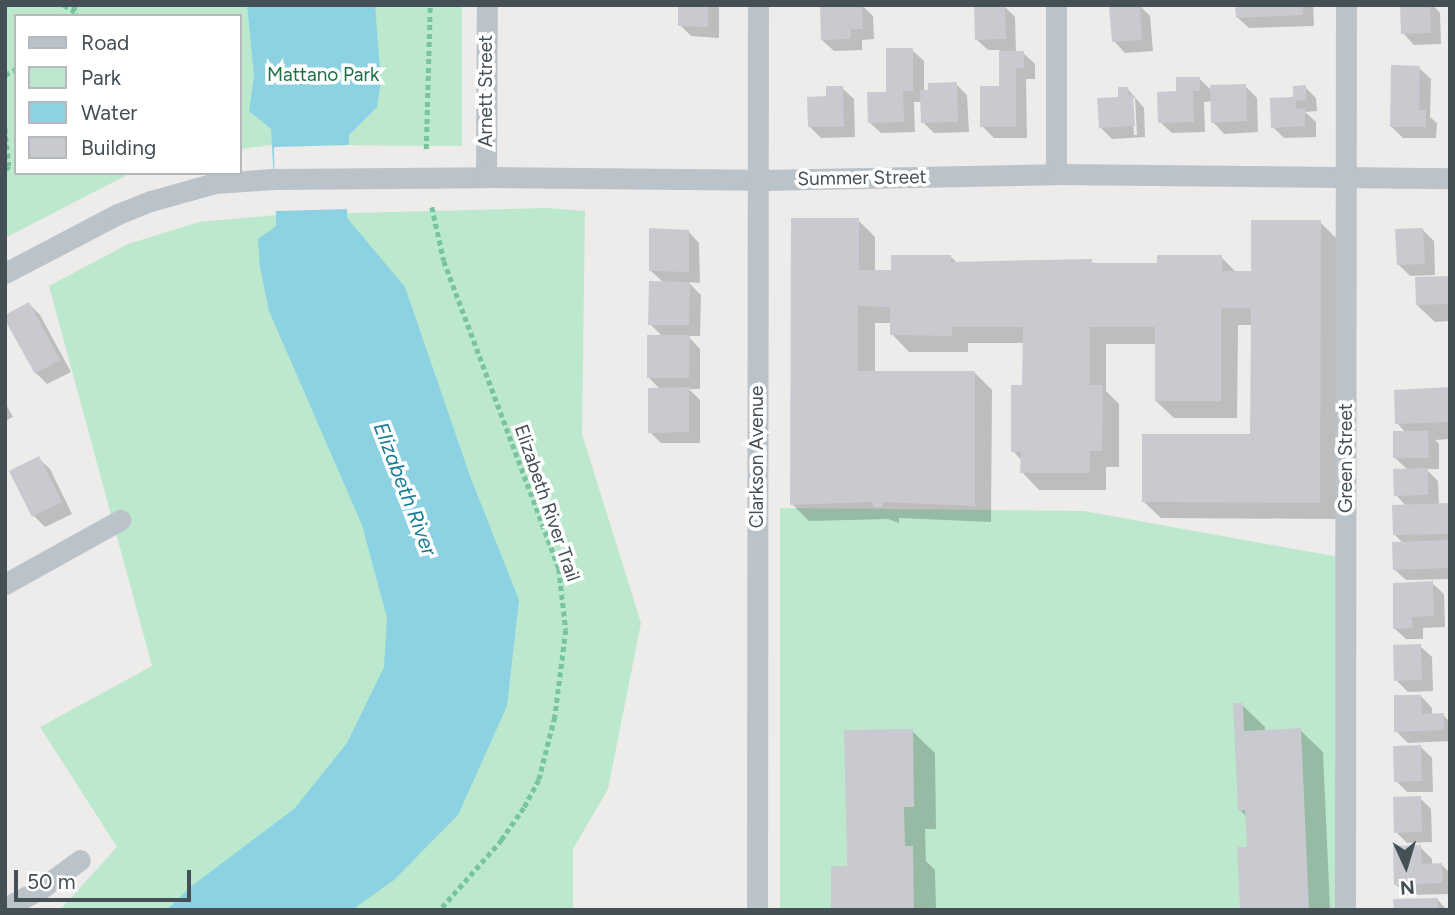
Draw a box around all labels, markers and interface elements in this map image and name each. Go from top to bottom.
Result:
legend [14,14,242,175]
text: Road [81,30,129,55]
street label: Arnett Street [475,35,497,147]
park label: Mattano Park [267,64,379,86]
text: Park [81,65,121,90]
text: Water [81,100,137,125]
text: Building [81,135,156,160]
street label: Summer Street [797,165,927,191]
street label: Clarkson Avenue [746,386,768,528]
street label: Green Street [1335,403,1357,513]
water label: Elizabeth River [368,419,442,559]
street label: Elizabeth River Trail [509,421,585,585]
north arrow [1371,831,1441,901]
scale bar [18,856,194,900]
text: 50 m [27,869,76,894]
text: N [1399,875,1416,899]

